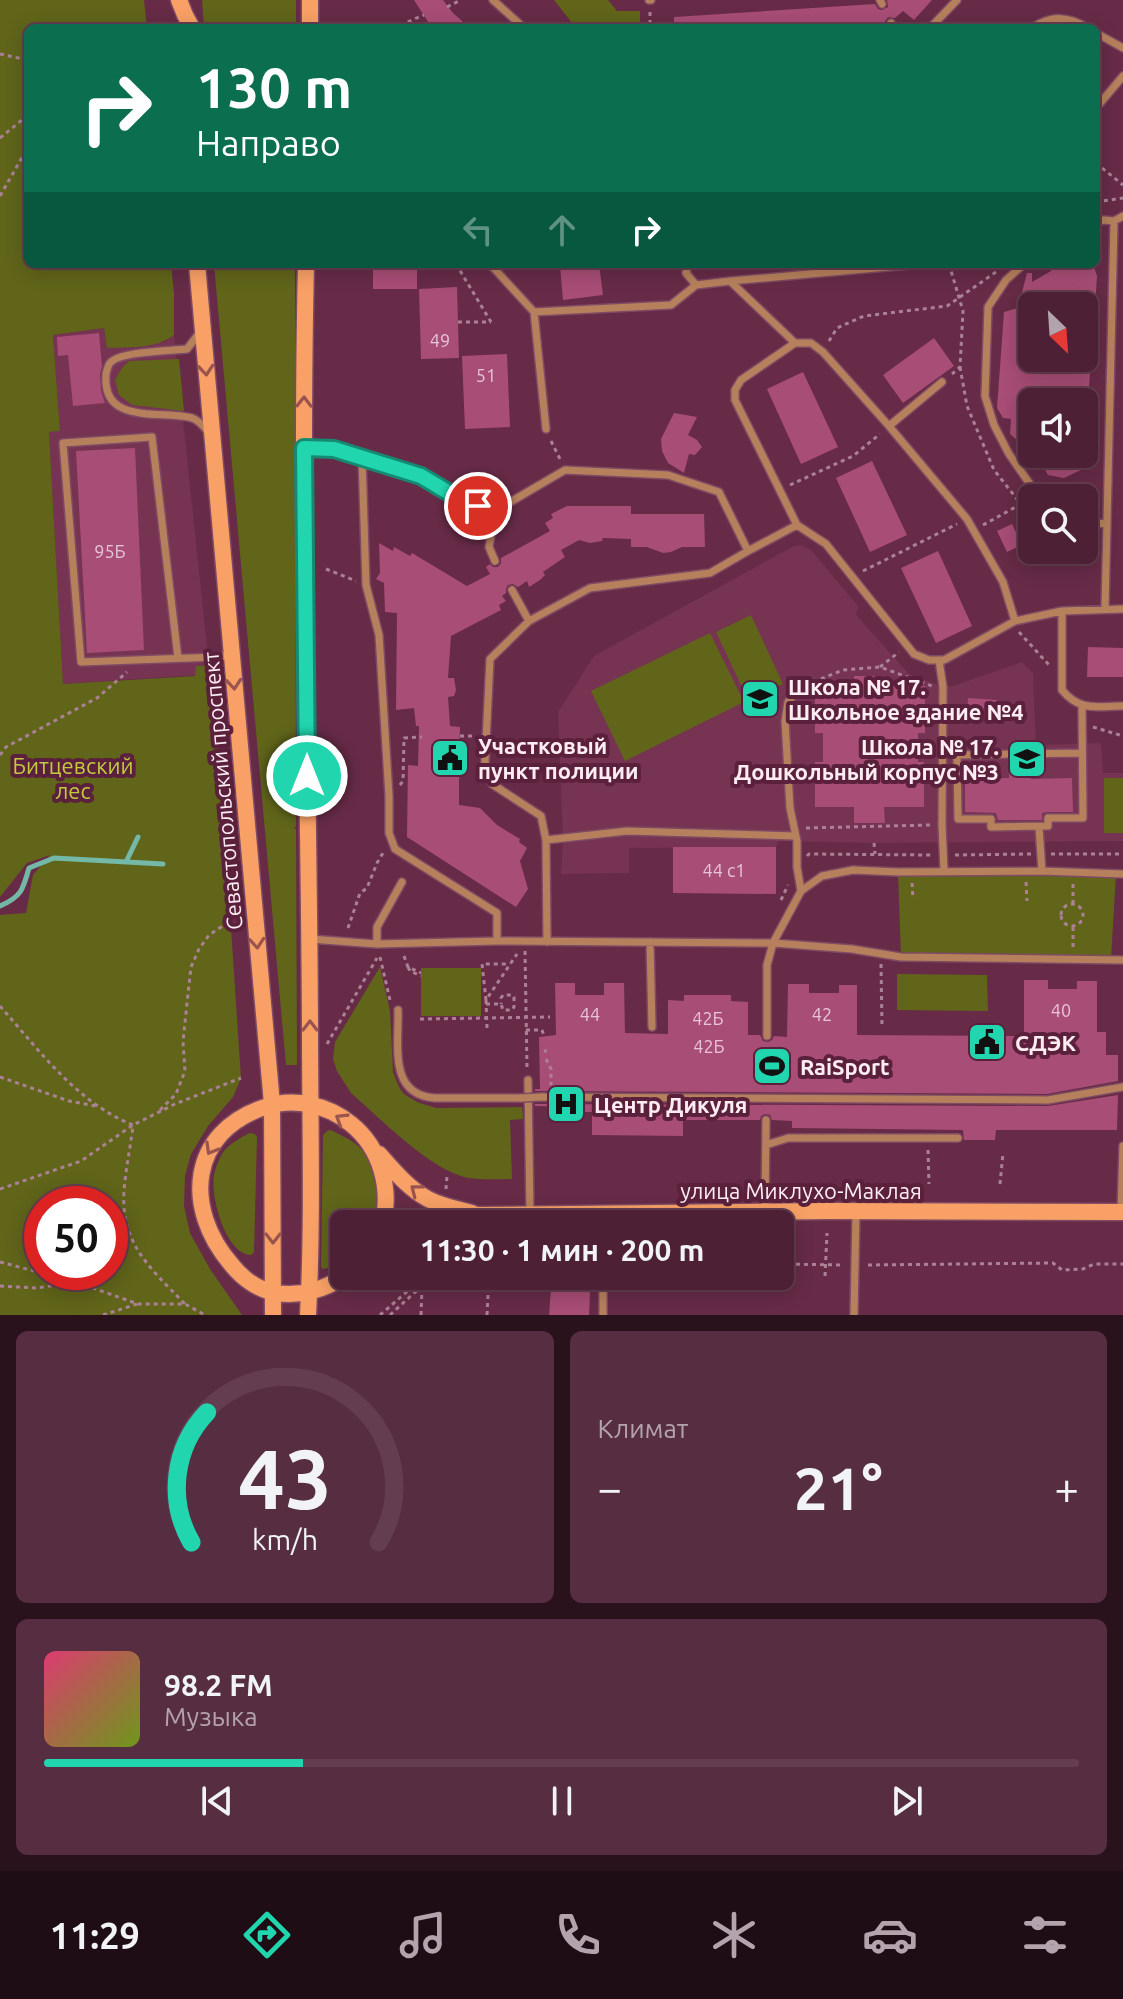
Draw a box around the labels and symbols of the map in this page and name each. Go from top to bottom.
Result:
north arrow [1018,292,1098,372]
house number: 49 [430,330,450,350]
one-way arrow [197,364,214,377]
house number: 51 [476,365,496,385]
one-way arrow [296,395,313,408]
pin [444,472,512,540]
house number: 95Б [94,541,126,561]
street label: Севастопольский проспект [197,651,247,931]
place label: Школа № 17. Школьное здание №4 [788,674,1024,724]
one-way arrow [225,678,242,691]
school or university icon: Школа № 17. Школьное здание №4 [739,678,781,720]
place label: Участковый пункт полиции [478,733,639,783]
position arrow [265,734,349,818]
place label: Школа № 17. Дошкольный корпус №3 [734,734,999,784]
public building icon: Участковый пункт полиции [429,737,471,779]
school or university icon: Школа № 17. Дошкольный корпус №3 [1006,738,1048,780]
park label: Битцевский лес [12,753,134,803]
house number: 44 с1 [703,860,745,880]
one-way arrow [248,937,265,950]
house number: 40 [1051,1000,1071,1020]
house number: 44 [580,1004,600,1024]
house number: 42 [812,1004,832,1024]
house number: 42Б [692,1008,724,1028]
one-way arrow [301,1019,319,1032]
public building icon: СДЭК [966,1021,1008,1063]
place label: СДЭК [1015,1030,1076,1055]
house number: 42Б [693,1036,725,1056]
sports icon: RaiSport [751,1045,793,1087]
place label: RaiSport [800,1054,890,1079]
hospital icon: Центр Дикуля [545,1083,587,1125]
place label: Центр Дикуля [594,1092,747,1117]
one-way arrow [336,1113,350,1128]
one-way arrow [205,1140,221,1155]
street label: улица Миклухо-Маклая [680,1178,922,1203]
one-way arrow [410,1185,425,1199]
speed limit sign: 50 [24,1186,128,1290]
one-way arrow [264,1232,282,1245]

